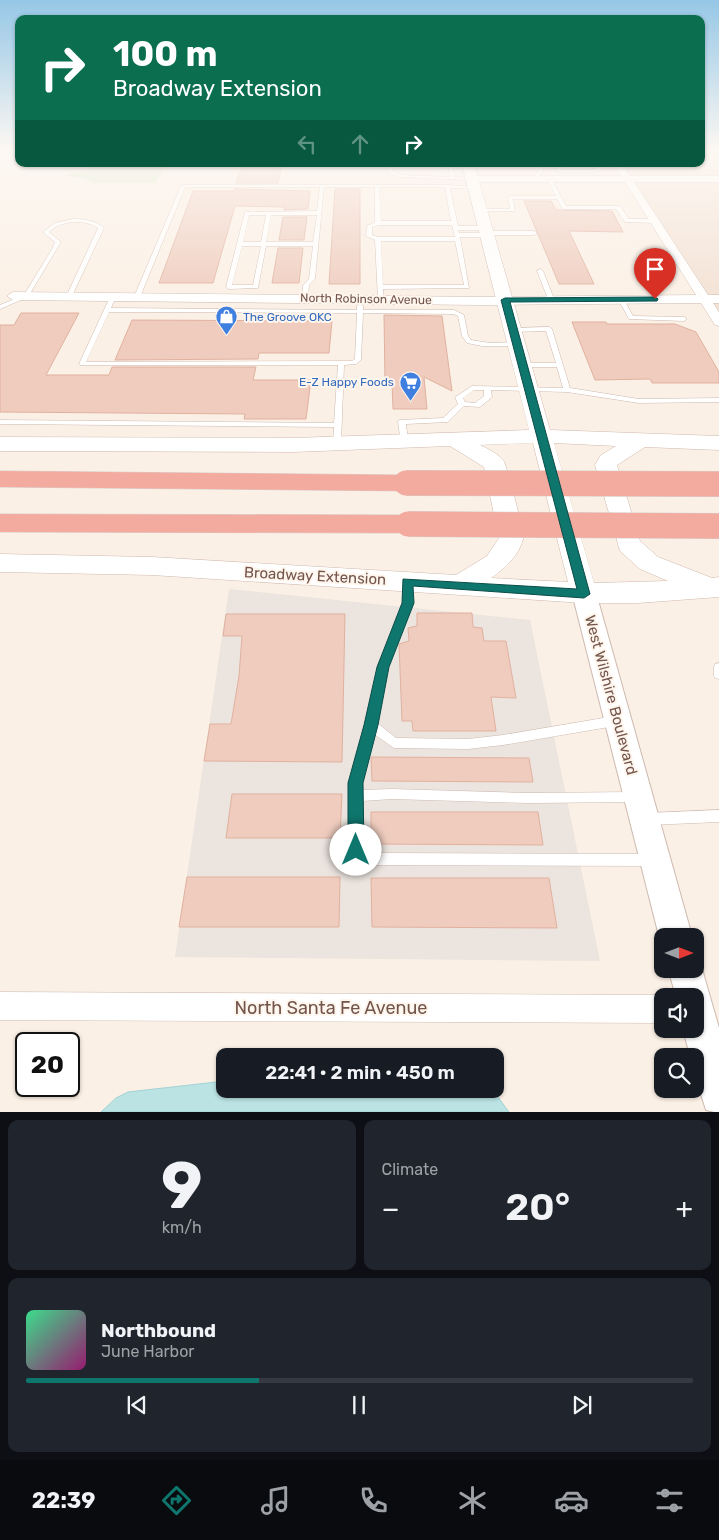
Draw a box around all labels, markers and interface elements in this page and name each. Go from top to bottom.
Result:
text: 100 m [113,33,218,75]
icon: right [30,35,95,100]
text: Broadway Extension [113,75,322,102]
icon: left [293,130,321,158]
icon: ahead [346,130,374,158]
icon: right [399,130,427,158]
pin [634,248,676,299]
icon: arrive [641,255,669,283]
street label: North Robinson Avenue [300,291,432,307]
shop icon: The Groove OKC [215,305,239,336]
place label: The Groove OKC [243,310,332,324]
supermarket icon: E-Z Happy Foods [398,370,422,401]
place label: E-Z Happy Foods [299,375,394,389]
street label: Broadway Extension [243,563,387,589]
street label: West Wilshire Boulevard [581,613,641,777]
position arrow [329,823,381,875]
north arrow [654,928,704,978]
map controls [654,928,704,1098]
button: sound [654,988,704,1038]
street label: North Santa Fe Avenue [235,997,427,1019]
speed limit sign: 20 [15,1032,80,1097]
button: search [654,1048,704,1098]
text: 22:41 · 2 min · 450 m [265,1061,455,1084]
text: 9 [161,1147,203,1224]
text: Climate [382,1160,438,1179]
text: 20° [505,1184,570,1230]
text: − [382,1192,400,1225]
text: + [676,1192,693,1225]
text: km/h [162,1218,202,1237]
text: Northbound [101,1319,216,1342]
text: June Harbor [101,1342,194,1361]
icon: previous [123,1391,151,1419]
icon: pause [345,1391,373,1419]
icon: next [568,1391,596,1419]
icon: directions [159,1483,194,1518]
icon: music [258,1483,293,1518]
icon: phone [356,1483,391,1518]
icon: climate [455,1483,490,1518]
icon: car [554,1483,589,1518]
icon: filters [652,1483,687,1518]
text: 22:39 [32,1487,95,1514]

